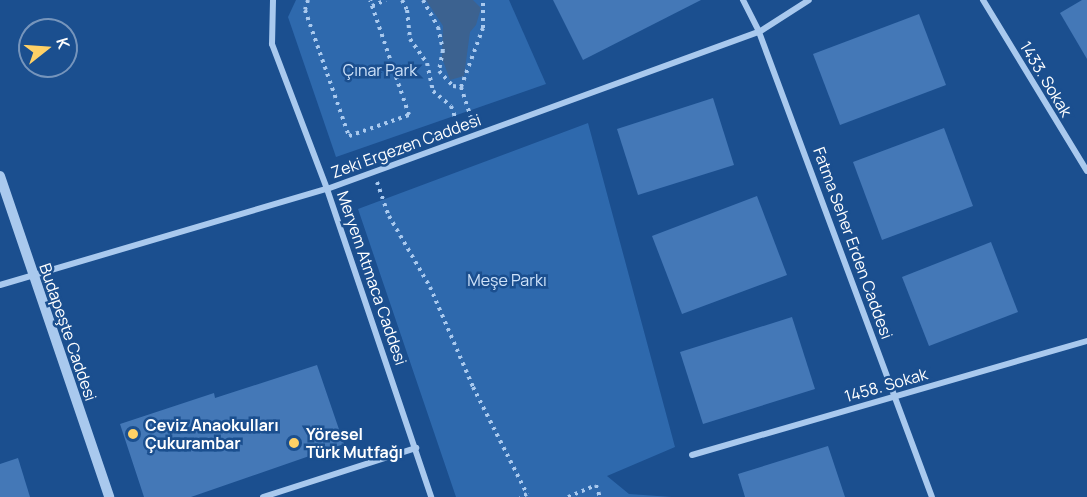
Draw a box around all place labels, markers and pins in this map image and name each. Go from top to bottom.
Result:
place label: Ceviz Anaokulları Çukurambar [145,415,279,453]
place label: Yöresel Türk Mutfağı [306,424,403,462]
marker: Ceviz Anaokulları Çukurambar [126,427,140,441]
marker: Yöresel Türk Mutfağı [287,436,301,450]

